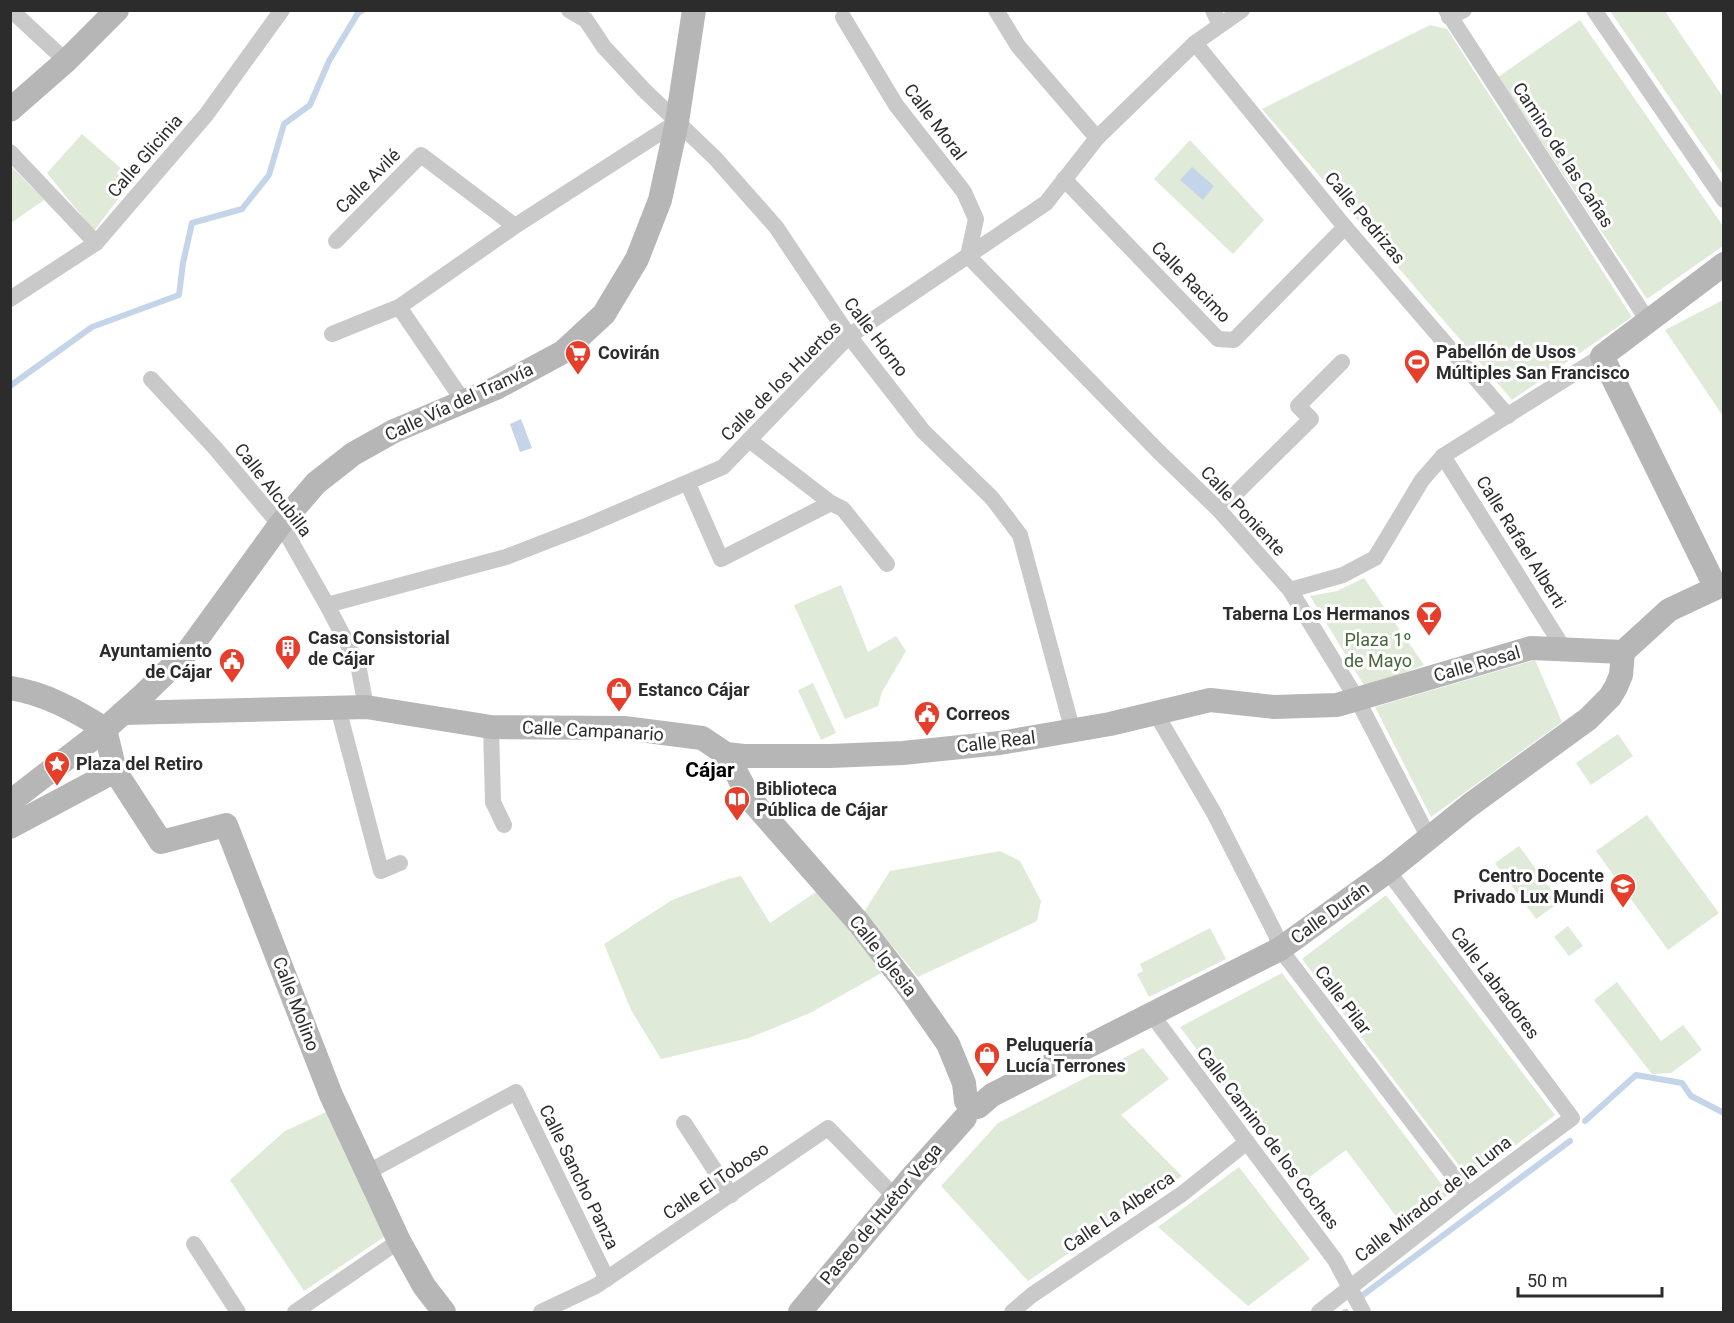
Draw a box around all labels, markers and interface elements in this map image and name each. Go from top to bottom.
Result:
street label: Camino de las Cañas [1509,78,1618,231]
street label: Calle Moral [900,79,971,164]
street label: Calle Glicinia [103,110,186,202]
street label: Calle Avilé [331,144,404,217]
street label: Calle Pedrizas [1321,167,1410,268]
street label: Calle Racimo [1147,237,1235,327]
street label: Calle Horno [840,293,913,380]
street label: Calle de los Huertos [716,316,845,445]
supermarket icon: Covirán [563,338,593,376]
place label: Pabellón de Usos Múltiples San Francisco [1436,341,1630,383]
place label: Covirán [598,342,660,363]
sports icon: Pabellón de Usos Múltiples San Francisco [1402,347,1432,385]
street label: Calle Vía del Tranvía [381,358,536,445]
street label: Calle Alcubilla [230,439,316,541]
street label: Calle Poniente [1196,461,1290,560]
street label: Calle Rafael Alberti [1472,472,1571,612]
bar icon: Taberna Los Hermanos [1414,599,1444,637]
place label: Taberna Los Hermanos [1223,603,1410,624]
place label: Casa Consistorial de Cájar [308,627,450,669]
park label: Plaza 1º de Mayo [1344,629,1412,671]
building icon: Casa Consistorial de Cájar [273,633,303,671]
place label: Ayuntamiento de Cájar [99,640,212,682]
street label: Calle Rosal [1431,641,1523,686]
public building icon: Ayuntamiento de Cájar [217,646,247,684]
shop icon: Estanco Cájar [604,675,634,713]
place label: Estanco Cájar [638,679,750,700]
public building icon: Correos [912,699,942,737]
place label: Correos [946,703,1010,724]
street label: Calle Campanario [522,716,664,745]
street label: Calle Real [955,726,1036,757]
place icon: Plaza del Retiro [42,749,72,787]
place label: Plaza del Retiro [76,753,203,774]
district label: Cájar [685,758,735,782]
place label: Biblioteca Pública de Cájar [756,778,888,820]
library icon: Biblioteca Pública de Cájar [722,784,752,822]
place label: Centro Docente Privado Lux Mundi [1454,865,1604,907]
school or university icon: Centro Docente Privado Lux Mundi [1608,871,1638,909]
street label: Calle Durán [1287,877,1373,948]
street label: Calle Iglesia [845,911,921,1000]
street label: Calle Labradores [1447,923,1544,1043]
street label: Calle Molino [269,954,324,1054]
street label: Calle Pilar [1311,961,1376,1038]
place label: Peluquería Lucía Terrones [1006,1034,1126,1076]
shop icon: Peluquería Lucía Terrones [972,1040,1002,1078]
street label: Calle Camino de los Coches [1193,1042,1344,1233]
street label: Calle Sancho Panza [535,1101,624,1253]
street label: Calle Mirador de la Luna [1350,1131,1515,1266]
street label: Calle El Toboso [659,1137,773,1224]
street label: Paseo de Huétor Vega [815,1139,946,1289]
street label: Calle La Alberca [1059,1167,1178,1256]
scale bar [1518,1260,1662,1298]
text: 50 m [1527,1270,1567,1291]

